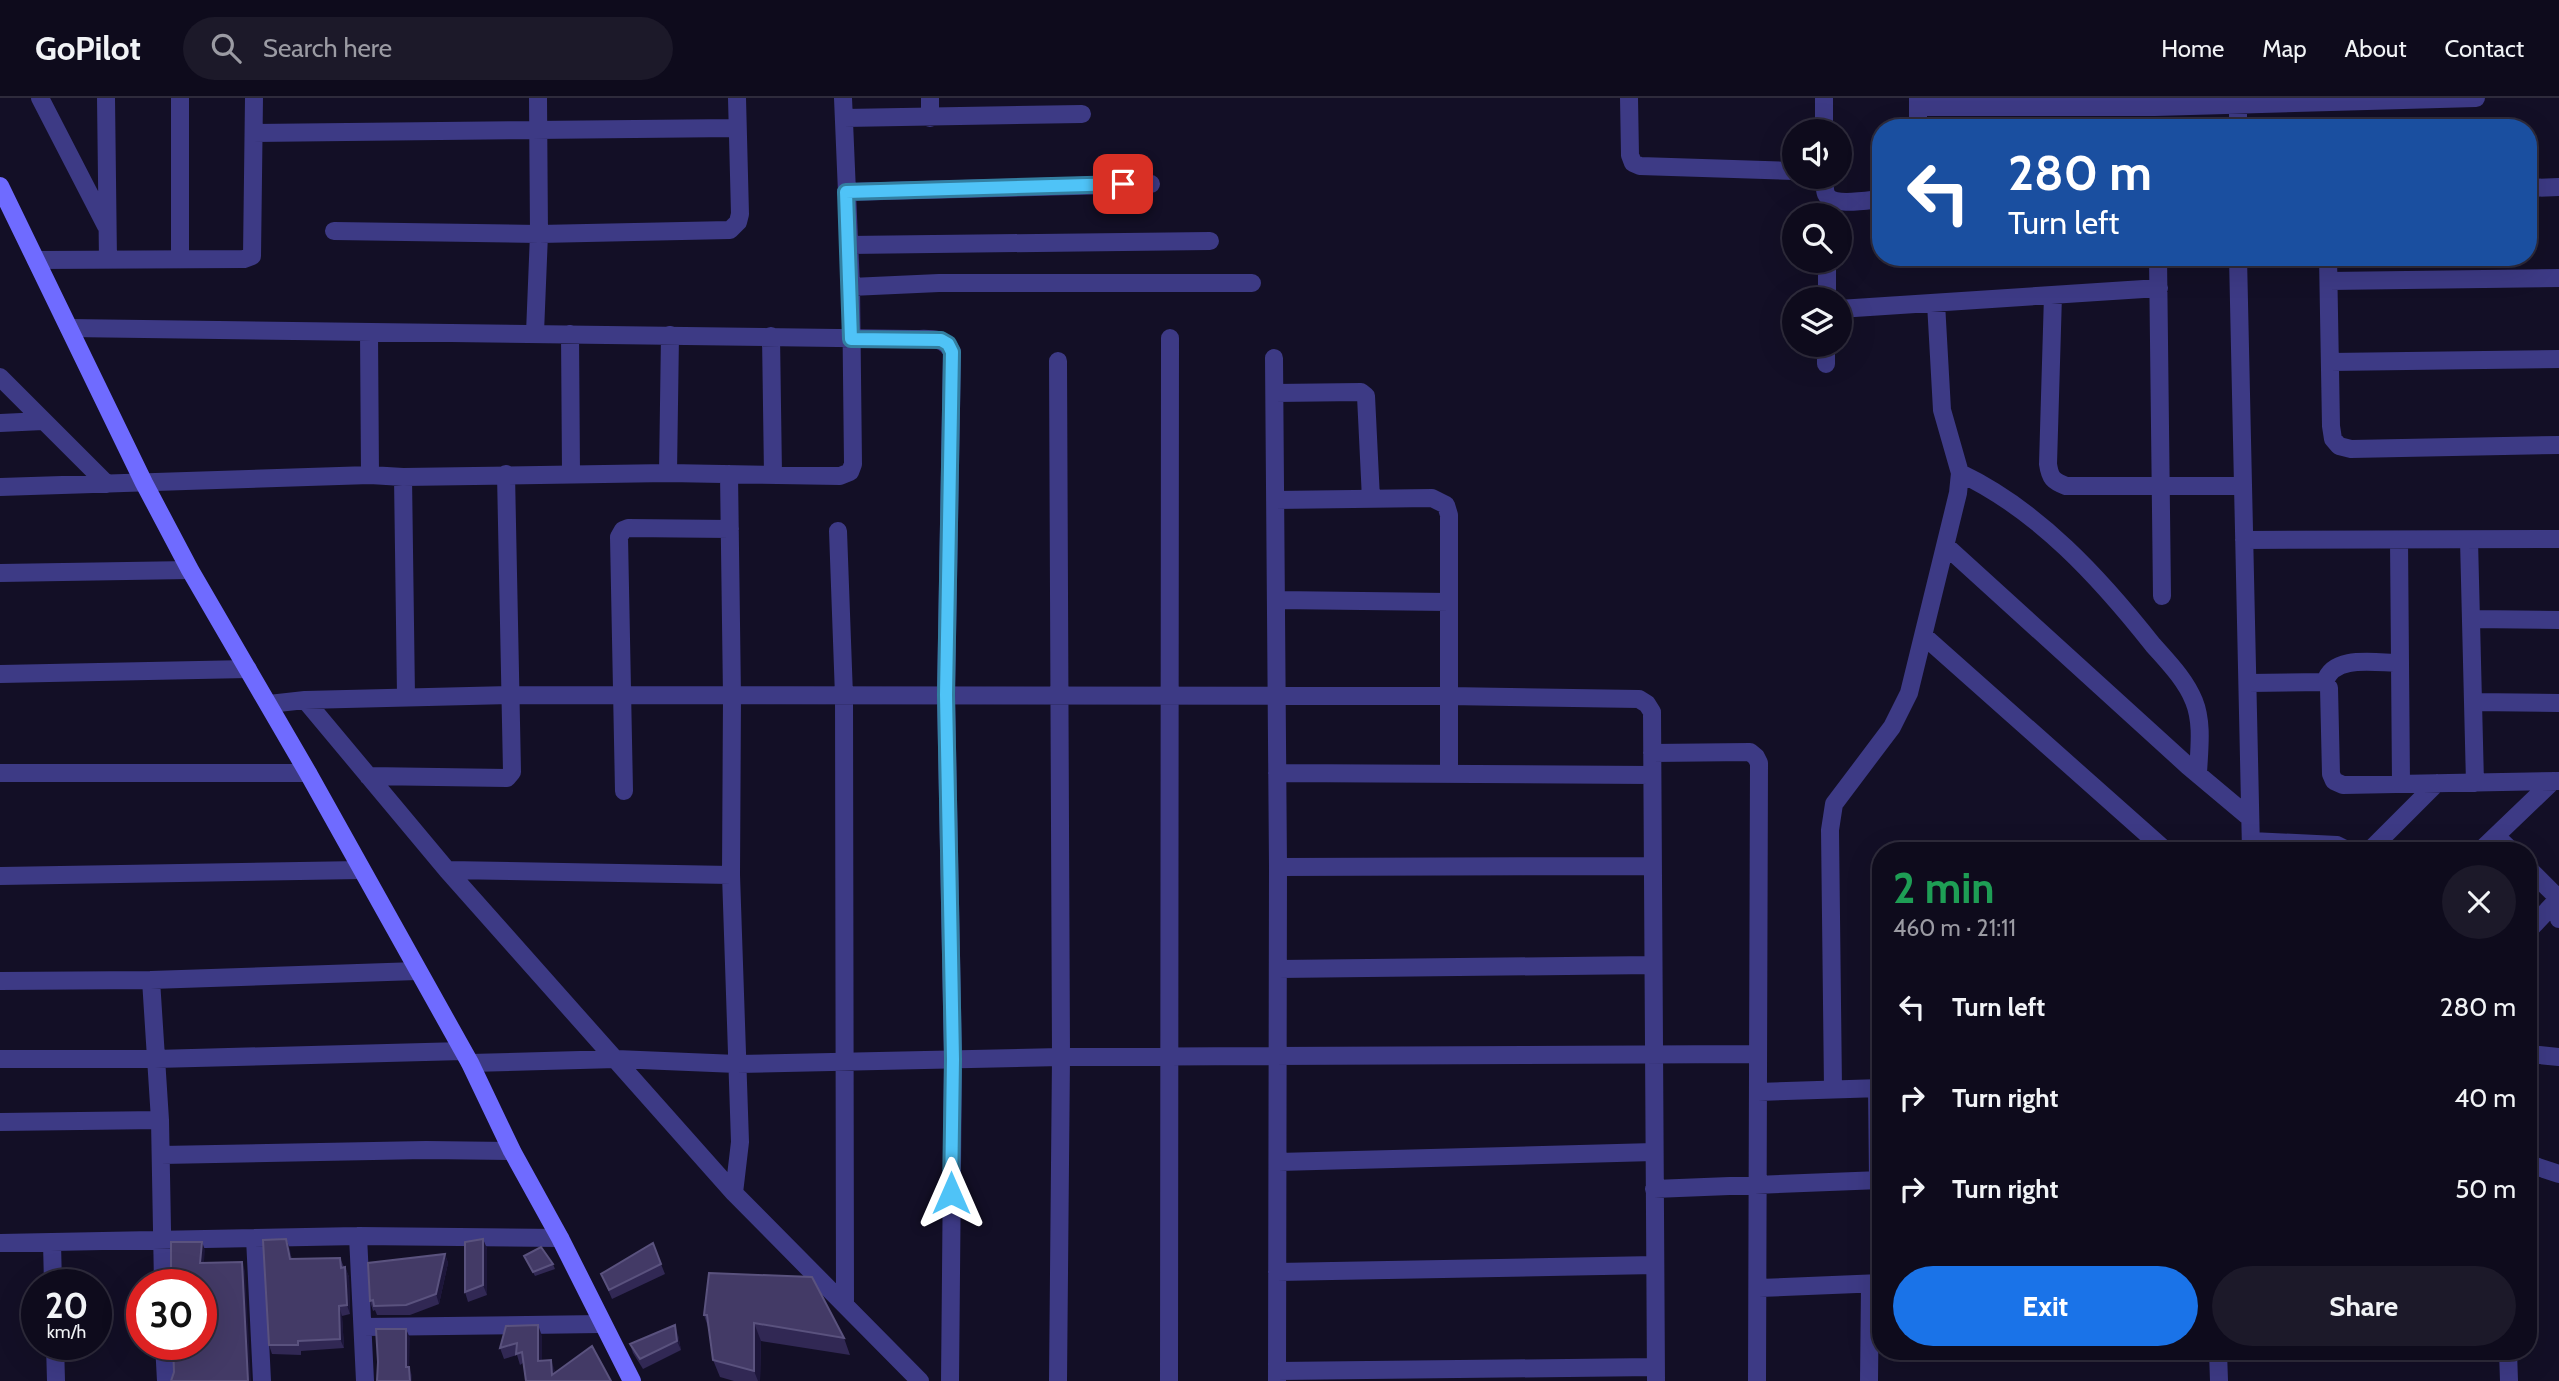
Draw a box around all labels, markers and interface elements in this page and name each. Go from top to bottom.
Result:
search box [183,17,673,80]
text: GoPilot [35,28,141,68]
icon: search [207,29,245,67]
text: Search here [263,32,392,64]
text: Home [2161,34,2224,63]
text: Map [2262,34,2307,63]
text: About [2345,34,2407,63]
text: Contact [2445,34,2524,63]
map controls [1782,119,1852,357]
button: sound [1782,119,1852,189]
text: 280 m [2008,143,2152,202]
icon: left [1893,147,1984,238]
pin [1093,154,1153,214]
icon: arrive [1104,165,1142,203]
button: search [1782,203,1852,273]
text: Turn left [2008,203,2119,242]
button: layers [1782,287,1852,357]
text: 2 min [1893,862,1994,914]
button: close [2442,865,2516,939]
text: 460 m · 21:11 [1893,914,2016,942]
icon: left [1893,988,1931,1026]
text: Turn left [1952,991,2045,1023]
text: 280 m [2440,991,2516,1023]
icon: right [1893,1079,1931,1117]
text: Turn right [1952,1082,2058,1114]
text: 40 m [2454,1082,2516,1114]
position arrow [914,1156,988,1230]
icon: right [1893,1170,1931,1208]
text: Turn right [1952,1173,2058,1205]
text: 50 m [2455,1173,2516,1205]
button: Exit [1893,1266,2198,1346]
button: Share [2212,1266,2516,1346]
speed limit sign: 30 [126,1269,217,1360]
text: 20 [45,1284,88,1327]
text: km/h [47,1321,86,1343]

